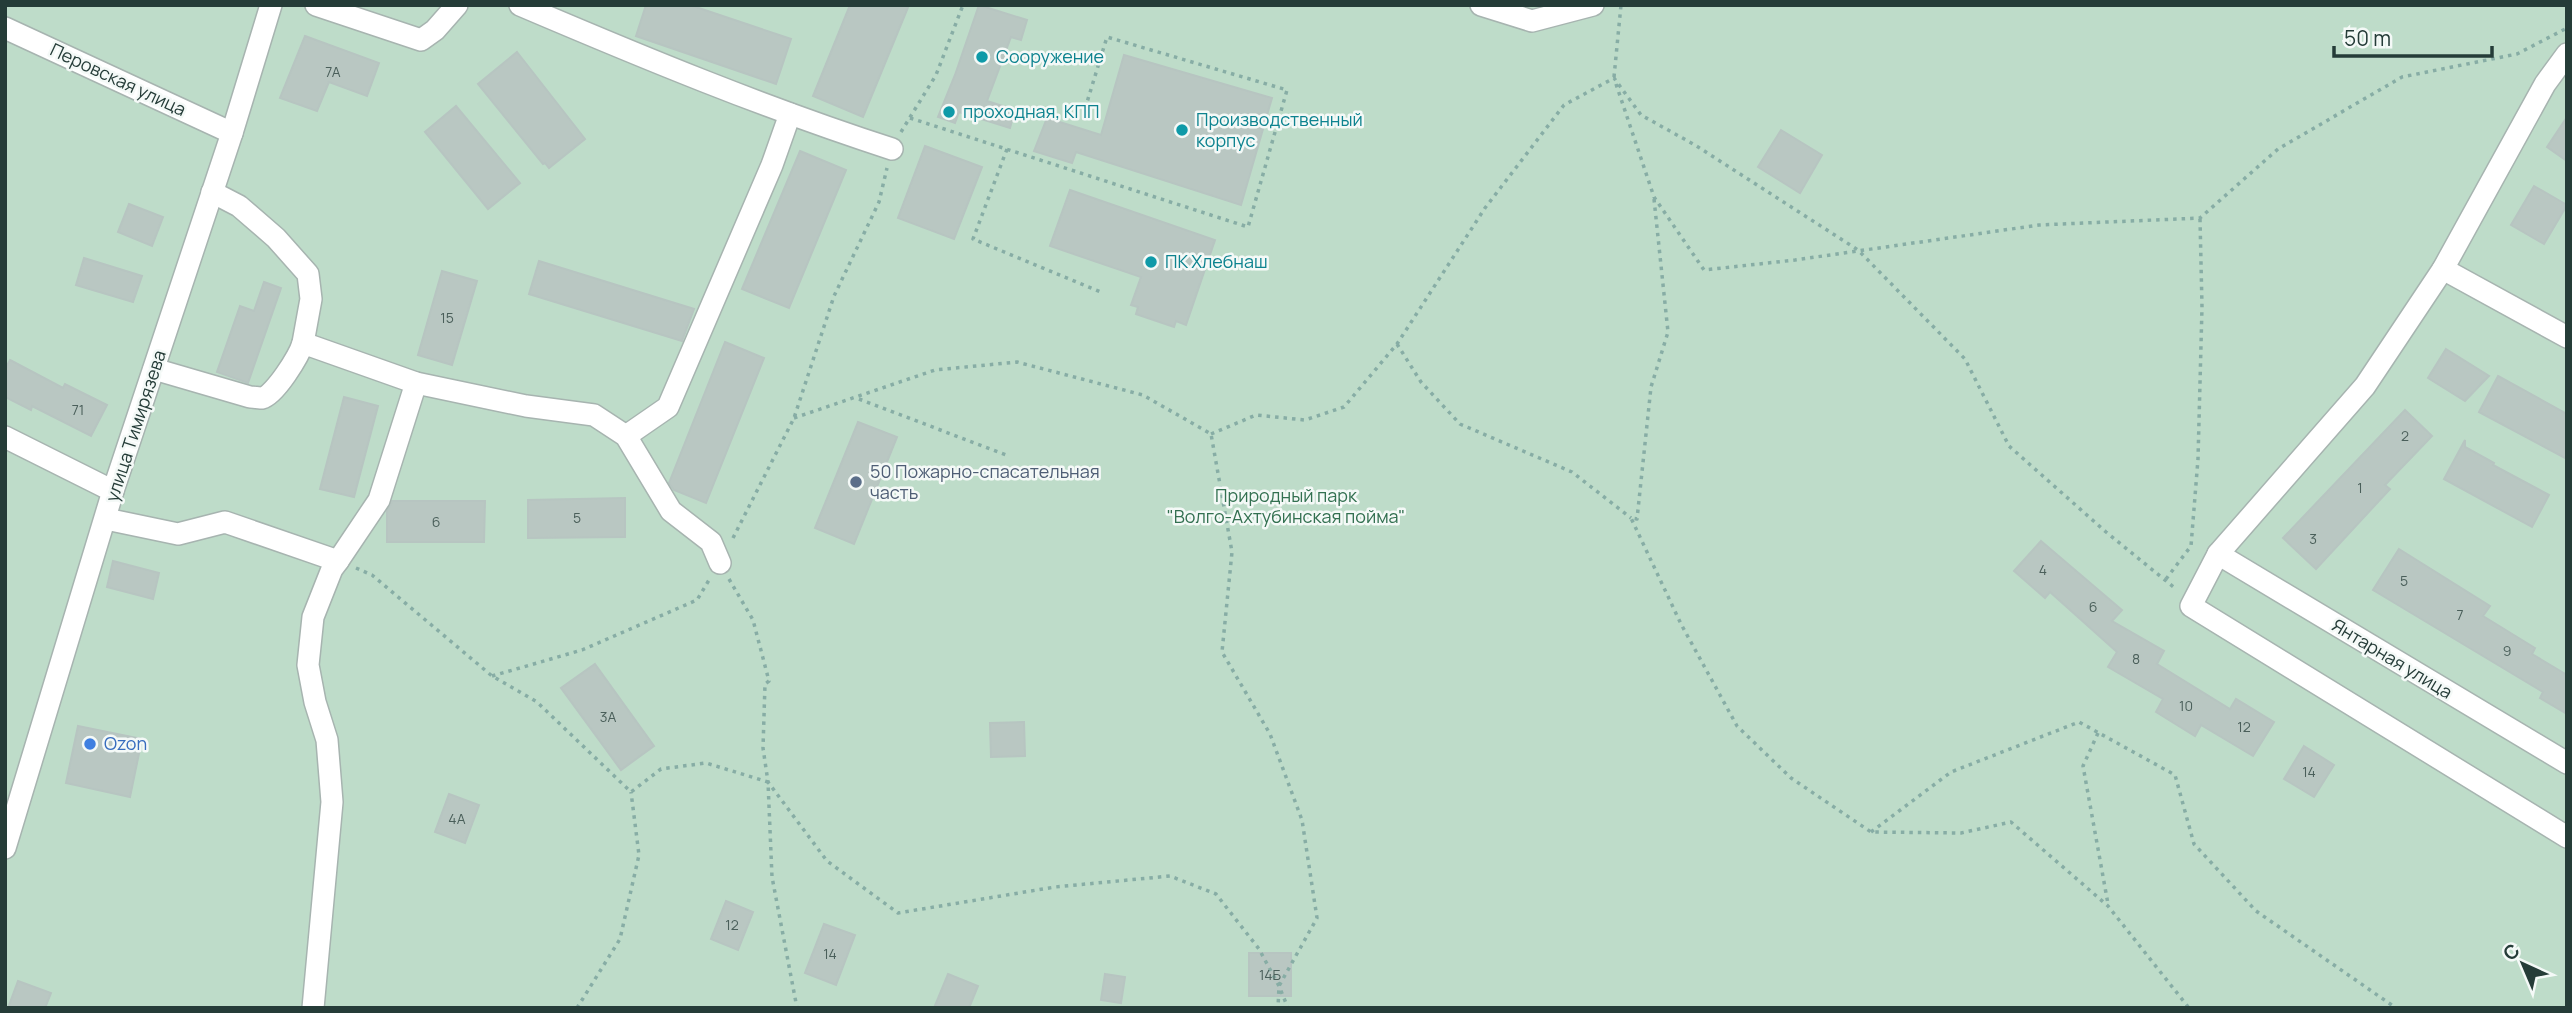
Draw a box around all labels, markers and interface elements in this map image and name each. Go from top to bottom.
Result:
scale bar [2334,14,2492,58]
text: 50 m [2344,24,2391,52]
street label: Перовская улица [47,37,190,121]
place label: Сооружение [996,44,1104,68]
marker: Сооружение [974,49,990,65]
house number: 7А [325,62,341,81]
place label: проходная, КПП [963,99,1099,123]
marker: проходная, КПП [941,104,957,120]
place label: Производственный корпус [1196,107,1363,152]
marker: Производственный корпус [1174,122,1190,138]
place label: ПК Хлебнаш [1165,249,1268,273]
marker: ПК Хлебнаш [1143,254,1159,270]
house number: 15 [440,308,454,327]
street label: улица Тимирязева [99,347,171,505]
house number: 71 [72,400,84,419]
house number: 2 [2401,426,2409,445]
place label: 50 Пожарно-спасательная часть [870,459,1100,504]
marker: 50 Пожарно-спасательная часть [848,474,864,490]
house number: 1 [2357,478,2363,497]
park label: Природный парк "Волго-Ахтубинская пойма" [1167,483,1405,528]
house number: 5 [573,508,581,527]
house number: 6 [432,512,440,531]
house number: 3 [2309,529,2317,548]
house number: 4 [2039,560,2047,579]
house number: 5 [2400,571,2408,590]
house number: 6 [2089,597,2097,616]
house number: 7 [2456,605,2464,624]
street label: Янтарная улица [2328,613,2457,704]
house number: 9 [2503,641,2511,660]
house number: 8 [2132,649,2140,668]
house number: 10 [2179,696,2193,715]
house number: 3А [600,707,616,726]
house number: 12 [2237,717,2251,736]
place label: Ozon [104,731,147,755]
marker: Ozon [82,736,98,752]
house number: 14 [2302,762,2316,781]
house number: 4А [448,809,466,828]
house number: 12 [725,915,739,934]
north arrow [2488,929,2558,999]
text: С [2497,938,2525,966]
house number: 14 [823,944,837,963]
house number: 14Б [1259,965,1282,984]

